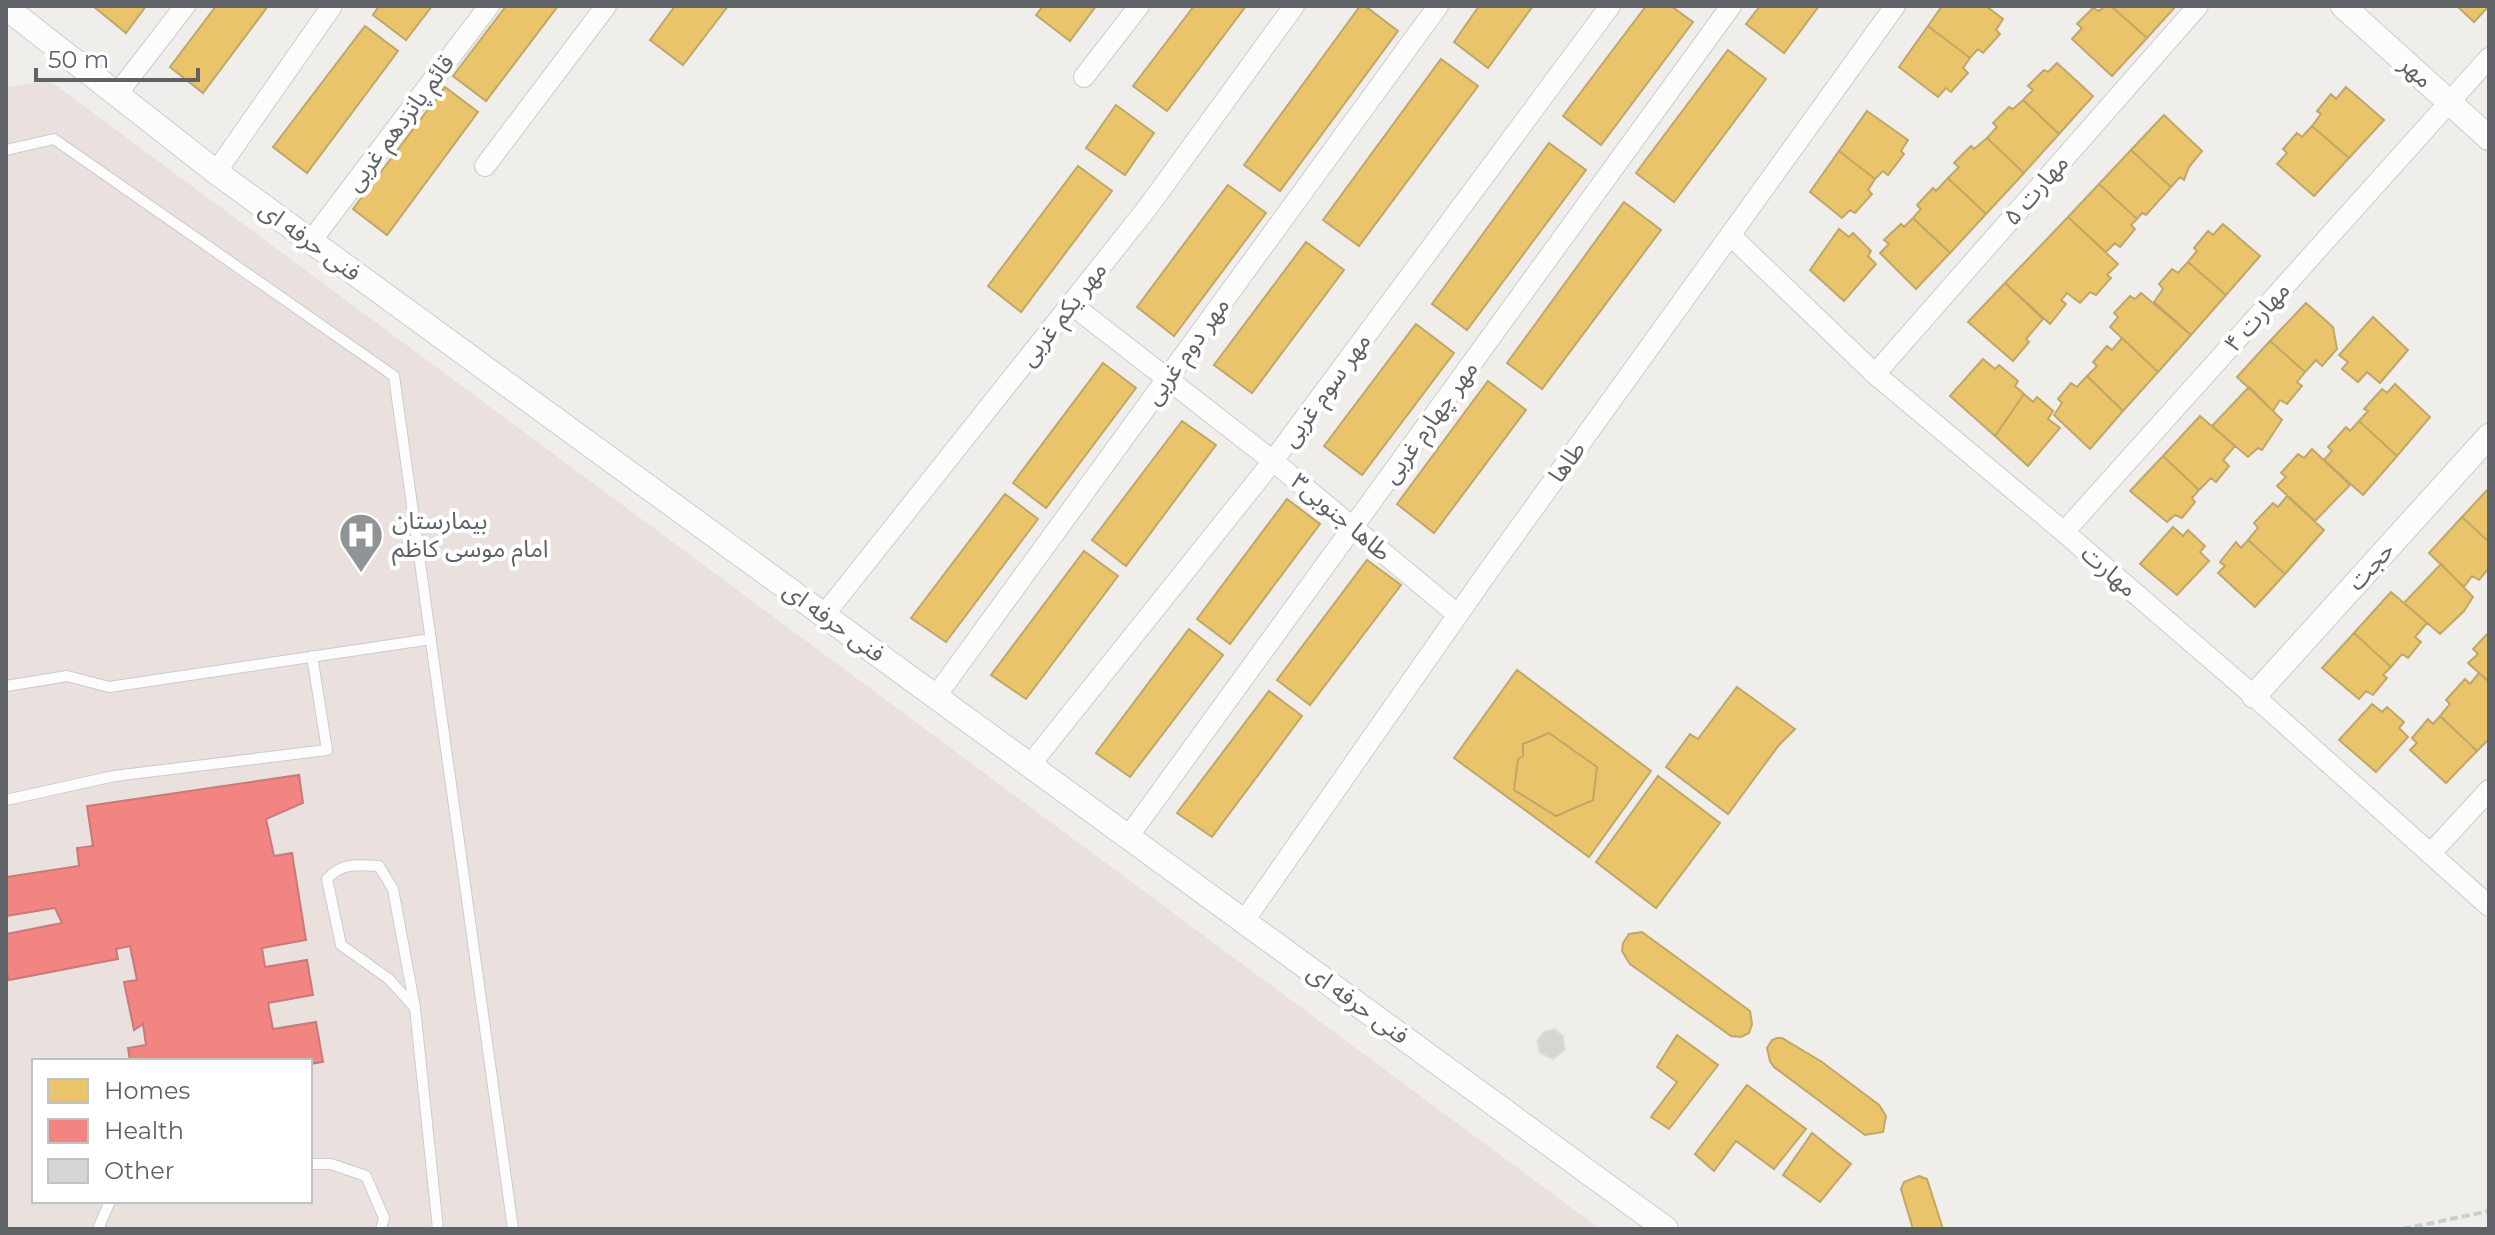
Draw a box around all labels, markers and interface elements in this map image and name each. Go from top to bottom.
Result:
scale bar [36,32,198,82]
text: 50 m [48,45,109,74]
street label: قائم پانزدهم غربی [339,49,463,198]
street label: مهر [2393,49,2439,94]
street label: مهارت ۵ [1997,148,2074,231]
street label: فنی حرفه ای [254,194,367,287]
street label: مهر یکم غربی [1013,256,1115,374]
street label: مهارت ۴ [2218,276,2296,358]
street label: مهر دوم غربی [1138,291,1238,412]
street label: مهر سوم غربی [1275,327,1380,455]
street label: مهر چهارم غربی [1375,355,1487,491]
street label: طاها [1542,435,1591,488]
street label: طاها جنوبی۳ [1285,466,1397,567]
place label: بیمارستان امام موسی کاظم [392,506,549,567]
hospital icon: بیمارستان امام موسی کاظم [337,511,385,574]
street label: حجت [2341,535,2400,596]
street label: مهارت [2076,539,2143,603]
street label: فنی حرفه ای [778,575,891,668]
street label: فنی حرفه ای [1302,957,1415,1050]
legend [32,1059,312,1203]
text: Homes [104,1076,190,1105]
text: Health [104,1116,184,1145]
text: Other [104,1156,174,1185]

